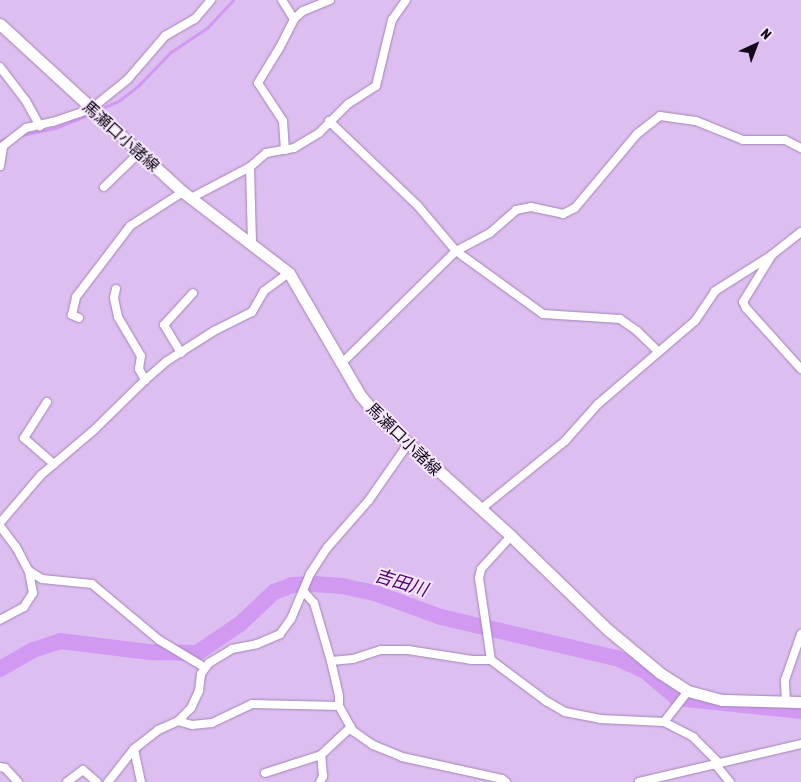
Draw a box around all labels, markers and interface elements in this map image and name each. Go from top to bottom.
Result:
north arrow [731,20,781,70]
text: N [758,25,775,43]
street label: 馬瀬口小諸線 [79,97,163,175]
street label: 馬瀬口小諸線 [363,399,445,479]
water label: 吉田川 [372,565,430,601]

